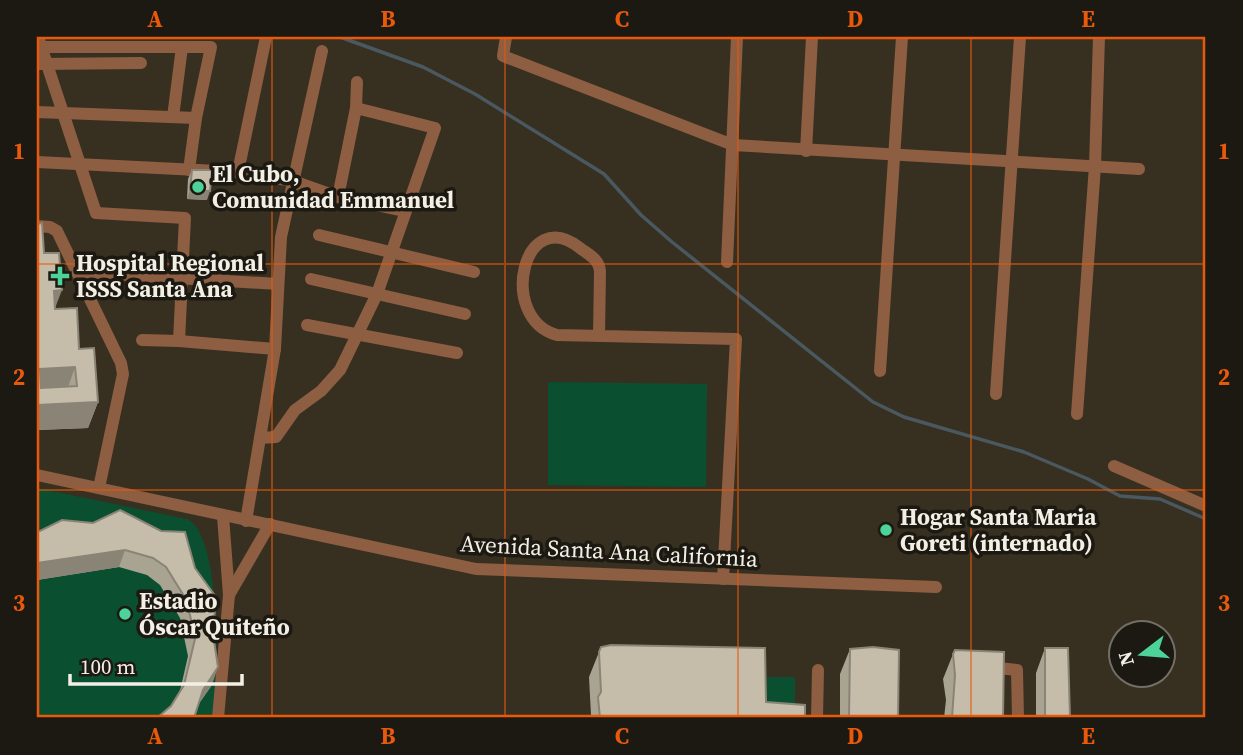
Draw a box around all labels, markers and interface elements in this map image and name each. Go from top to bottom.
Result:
text: A [147,3,163,35]
text: B [381,3,396,35]
text: C [615,3,629,35]
text: D [847,3,863,35]
text: E [1081,3,1095,35]
text: 1 [13,135,25,167]
text: 1 [1218,135,1230,167]
place label: El Cubo, Comunidad Emmanuel [212,158,454,216]
marker: El Cubo, Comunidad Emmanuel [190,179,206,195]
place label: Hospital Regional ISSS Santa Ana [76,247,264,305]
marker: Hospital Regional ISSS Santa Ana [50,266,70,286]
text: 2 [13,361,25,393]
text: 2 [1218,361,1230,393]
place label: Hogar Santa Maria Goreti (internado) [900,501,1097,559]
marker: Hogar Santa Maria Goreti (internado) [878,522,894,538]
street label: Avenida Santa Ana California [459,527,759,575]
place label: Estadio Óscar Quiteño [139,585,290,643]
text: 3 [13,587,25,619]
text: 3 [1218,587,1230,619]
marker: Estadio Óscar Quiteño [117,606,133,622]
north arrow [1106,618,1176,688]
scale bar [70,643,242,687]
text: N [1111,648,1140,669]
text: 100 m [80,652,135,681]
text: A [147,720,163,752]
text: B [381,720,396,752]
text: C [615,720,629,752]
text: D [847,720,863,752]
text: E [1081,720,1095,752]

